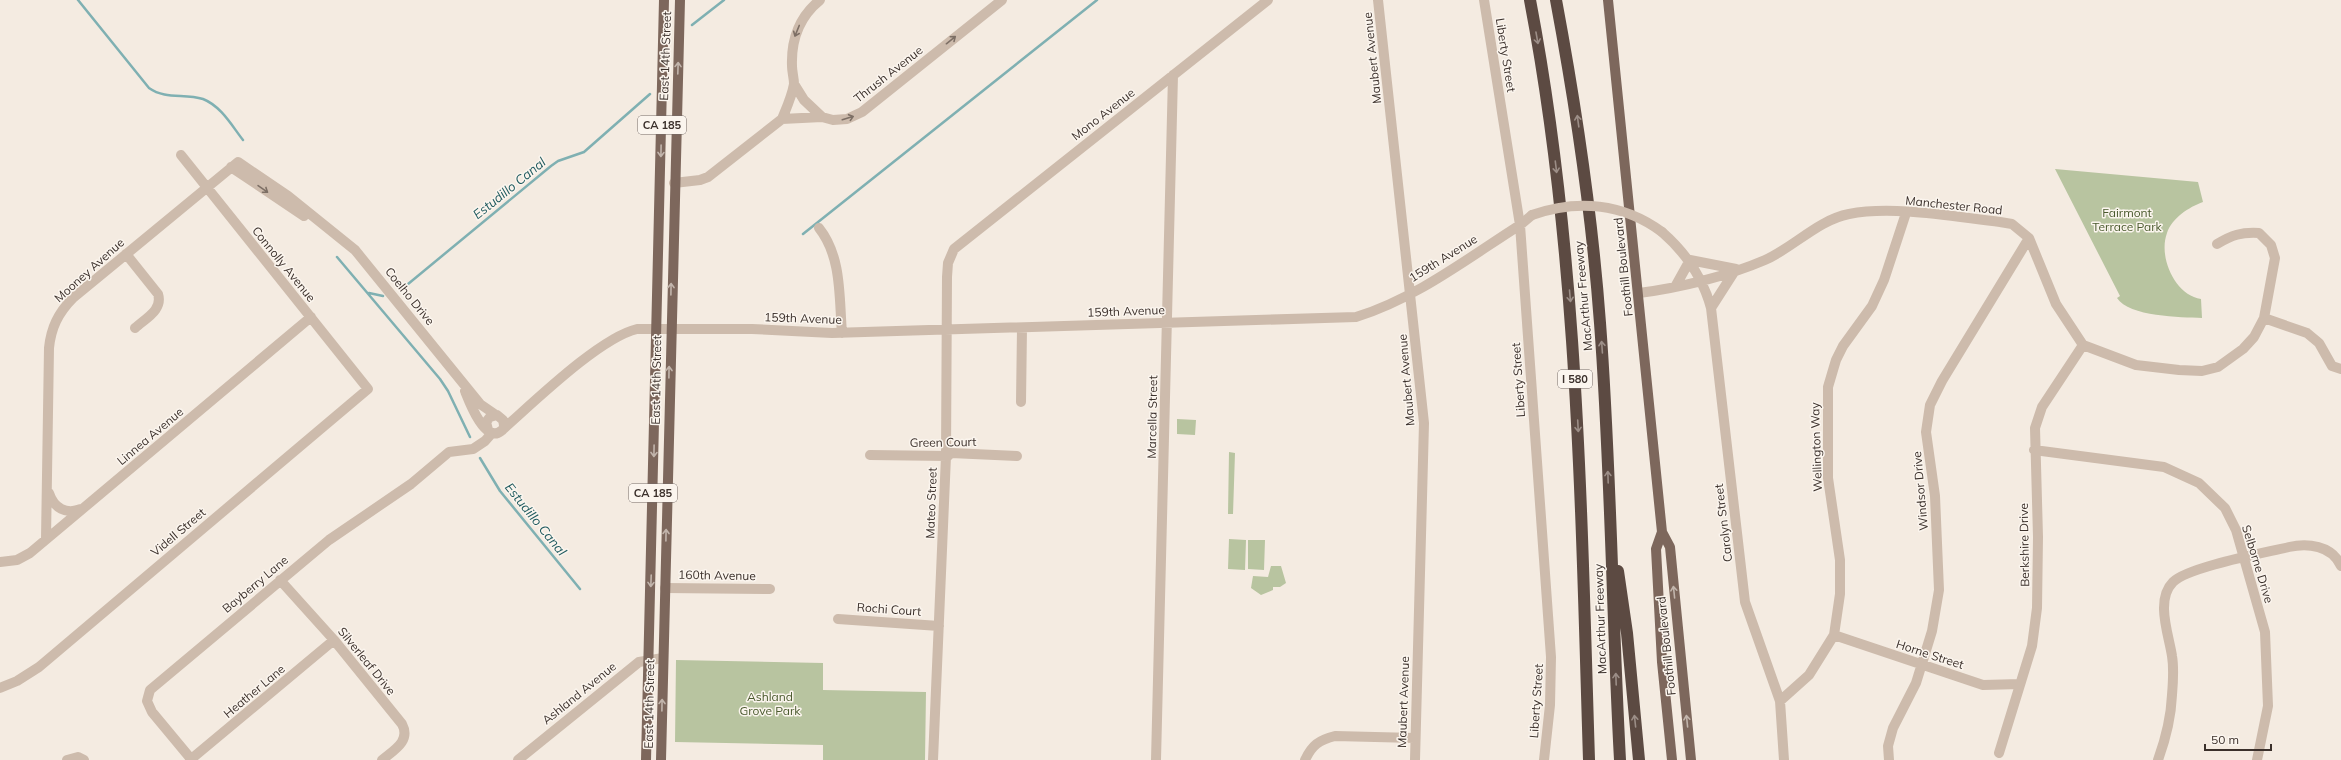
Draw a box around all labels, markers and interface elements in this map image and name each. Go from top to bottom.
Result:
street label: East 14th Street [656,11,674,101]
street label: Maubert Avenue [1360,11,1384,105]
street label: Liberty Street [1493,17,1519,93]
one-way arrow [792,24,800,36]
one-way arrow [1533,32,1541,45]
one-way arrow [946,36,957,45]
street label: Thrush Avenue [850,42,926,106]
one-way arrow [674,62,681,75]
street label: Mono Avenue [1068,85,1138,143]
one-way arrow [841,114,854,121]
one-way arrow [1574,114,1582,127]
road number: CA 185 [638,116,686,134]
one-way arrow [657,144,665,157]
water label: Estudillo Canal [469,153,549,222]
one-way arrow [1552,160,1560,173]
one-way arrow [257,185,268,193]
street label: Manchester Road [1905,192,2003,218]
park label: Fairmont Terrace Park [2092,205,2163,234]
street label: Foothill Boulevard [1610,217,1636,317]
street label: Connolly Avenue [249,223,319,305]
street label: 159th Avenue [1406,231,1480,285]
street label: Mooney Avenue [51,235,127,305]
street label: MacArthur Freeway [1571,240,1595,352]
street label: Coelho Drive [382,264,438,328]
one-way arrow [667,283,675,296]
one-way arrow [1566,289,1573,302]
street label: 159th Avenue [1087,302,1165,320]
street label: 159th Avenue [764,309,842,327]
street label: Maubert Avenue [1395,334,1417,426]
street label: East 14th Street [648,335,664,425]
one-way arrow [1598,341,1605,354]
street label: Liberty Street [1508,342,1528,418]
one-way arrow [666,366,673,379]
road number: I 580 [1558,370,1592,388]
street label: Marcella Street [1144,375,1160,459]
street label: Wellington Way [1807,401,1825,492]
street label: Linnea Avenue [114,404,186,468]
one-way arrow [1574,419,1581,432]
street label: Green Court [910,434,976,450]
one-way arrow [650,444,658,457]
street label: Windsor Drive [1909,451,1931,531]
street label: Mateo Street [922,467,940,539]
one-way arrow [1604,471,1612,484]
water label: Estudillo Canal [502,479,571,559]
street label: Carolyn Street [1711,483,1735,563]
road number: CA 185 [629,484,677,502]
street label: Berkshire Drive [2016,503,2032,587]
street label: Videll Street [148,505,208,559]
street label: Selborne Drive [2239,523,2277,605]
one-way arrow [662,529,669,542]
street label: Bayberry Lane [219,552,291,616]
street label: MacArthur Freeway [1591,563,1609,674]
street label: 160th Avenue [678,567,756,583]
one-way arrow [647,574,654,587]
one-way arrow [1670,586,1678,599]
street label: Foothill Boulevard [1653,596,1679,696]
street label: Rochi Court [856,599,922,619]
street label: Silverleaf Drive [335,624,399,698]
street label: Horne Street [1894,636,1966,672]
street label: Maubert Avenue [1394,656,1412,748]
street label: Ashland Avenue [539,659,619,727]
street label: East 14th Street [641,659,657,749]
street label: Heather Lane [220,661,288,721]
street label: Liberty Street [1526,663,1546,739]
one-way arrow [1612,673,1619,686]
park label: Ashland Grove Park [739,689,801,718]
one-way arrow [658,699,666,712]
one-way arrow [1631,715,1639,728]
one-way arrow [1683,715,1690,728]
scale bar [2205,726,2271,752]
text: 50 m [2211,732,2239,747]

